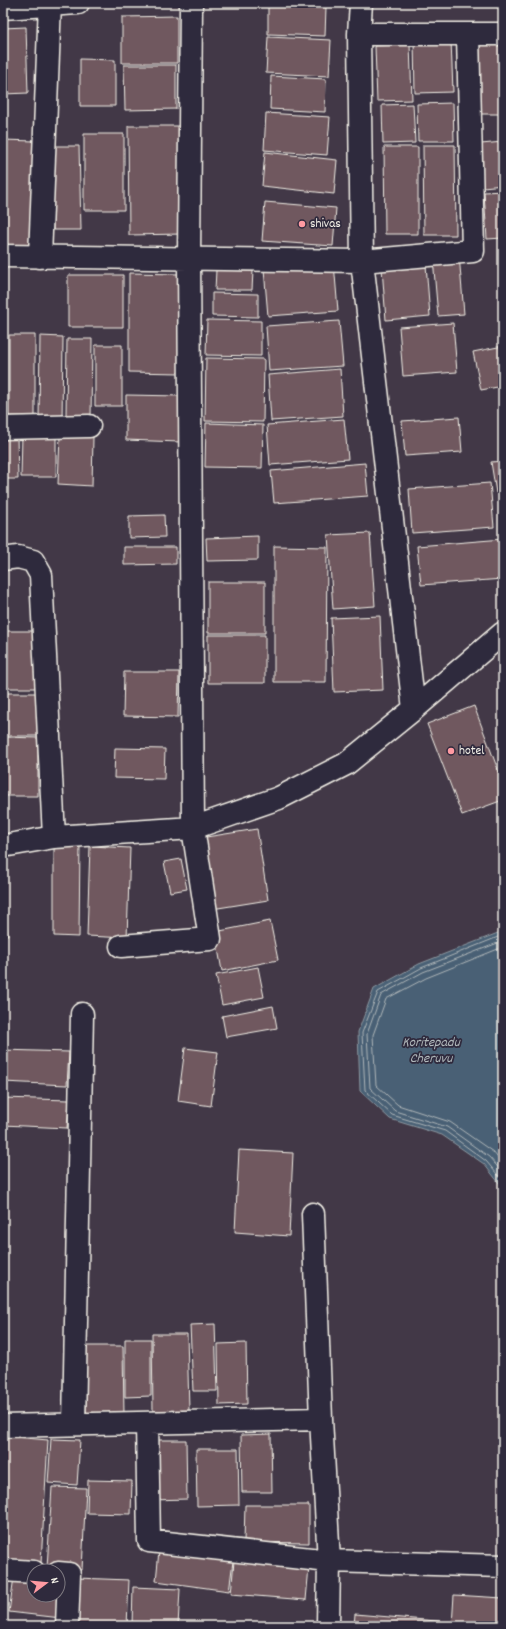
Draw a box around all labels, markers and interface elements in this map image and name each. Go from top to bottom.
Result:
place label: shivas [310,215,341,234]
marker: shivas [297,219,307,229]
place label: hotel [459,742,484,761]
marker: hotel [446,746,456,756]
water label: Koritepadu Cheruvu [402,1033,461,1069]
north arrow [26,1563,66,1603]
text: N [45,1576,62,1586]

